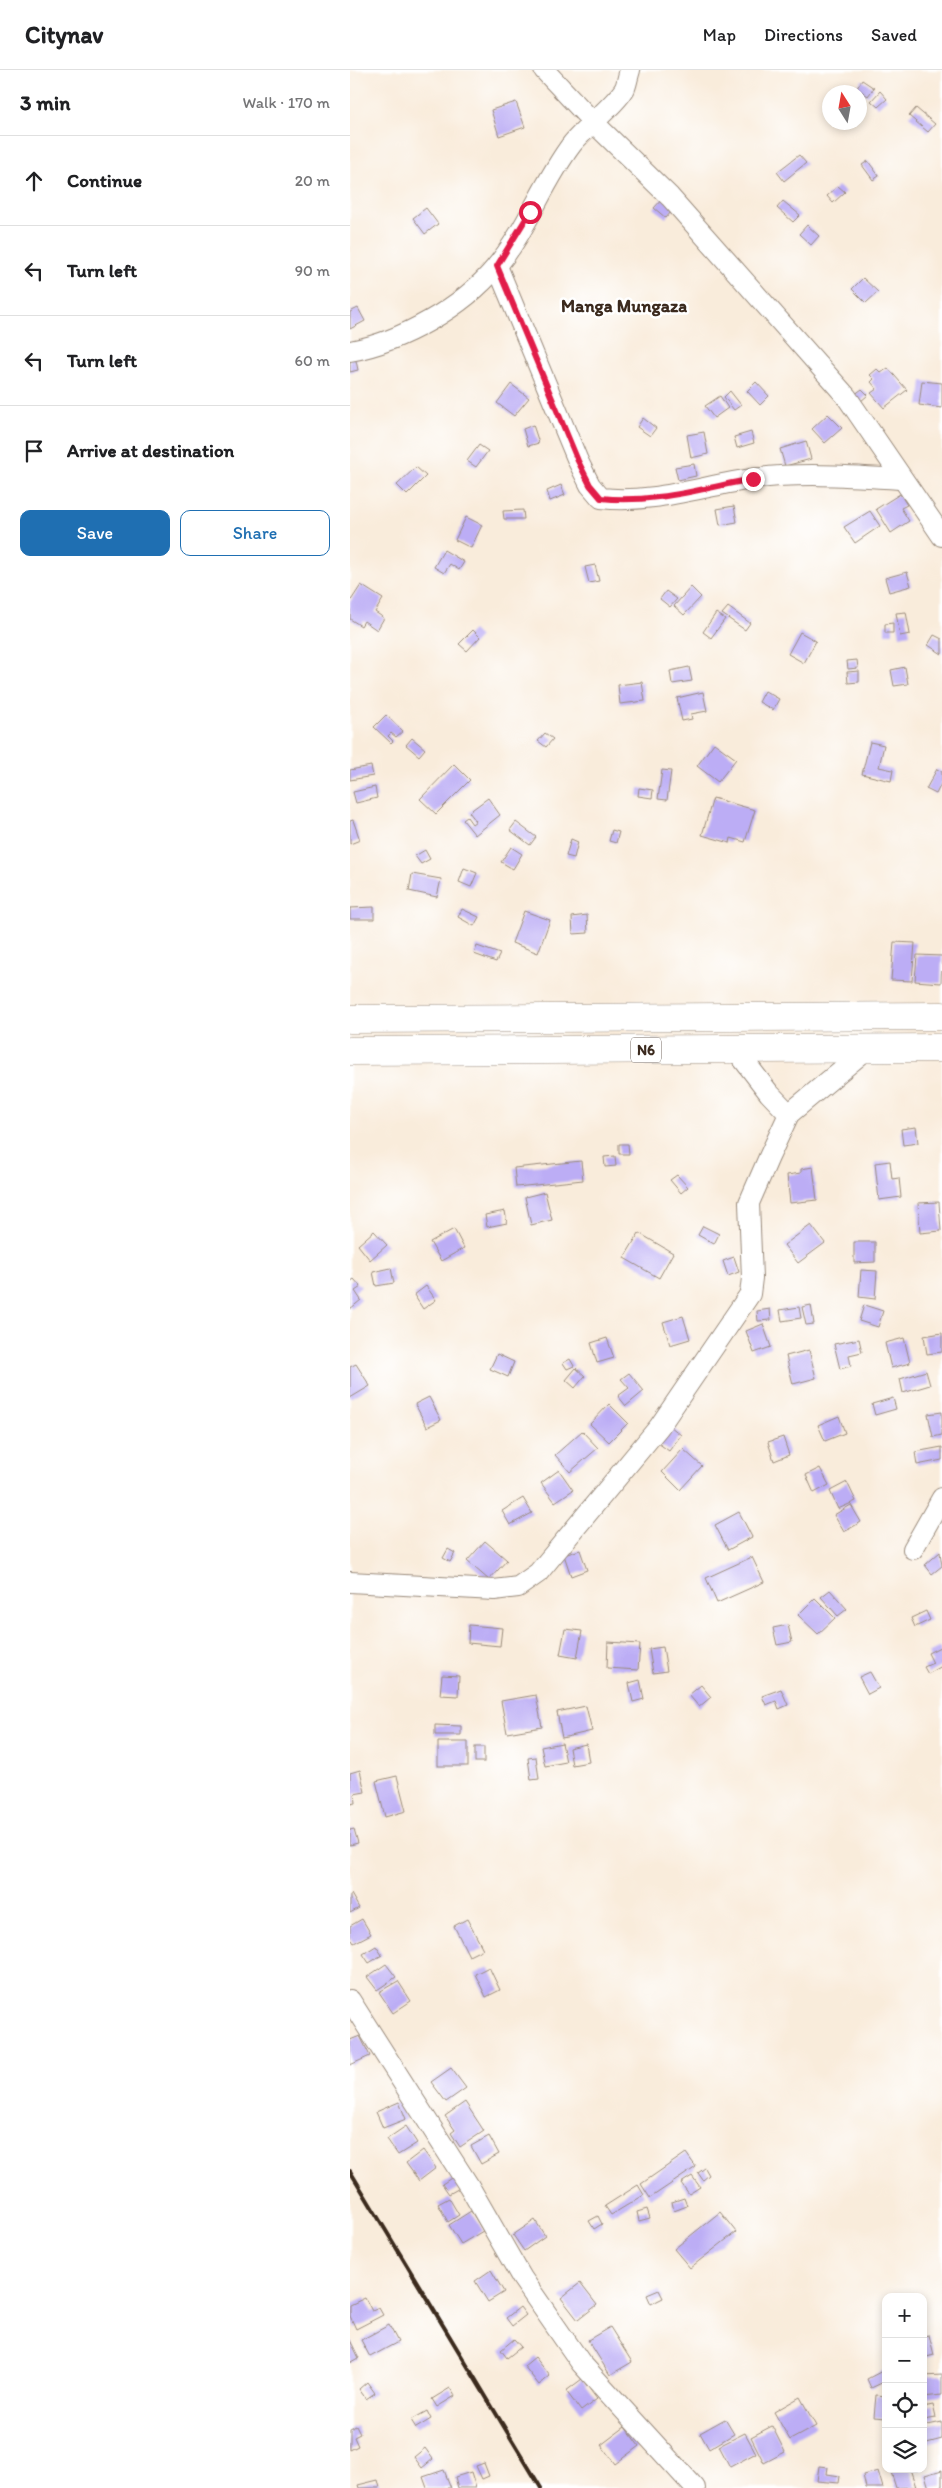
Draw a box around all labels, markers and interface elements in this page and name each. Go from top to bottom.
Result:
text: Citynav [25,20,103,49]
text: Map [703,24,736,46]
text: Directions [764,24,843,46]
text: Saved [871,24,917,46]
north arrow [822,85,867,130]
text: 3 min [20,90,70,115]
text: Walk · 170 m [243,93,330,112]
icon: ahead [20,167,48,195]
text: Continue [67,169,142,192]
text: 20 m [295,171,330,190]
route start [519,201,542,224]
icon: left [20,257,48,285]
text: Turn left [67,259,137,282]
text: 90 m [295,261,330,280]
district label: Manga Mungaza [561,295,687,317]
icon: left [20,347,48,375]
text: Turn left [67,349,137,372]
text: 60 m [295,351,330,370]
icon: arrive [20,437,48,465]
text: Arrive at destination [67,439,234,462]
route end [742,468,765,491]
button: Save [20,510,170,556]
button: Share [180,510,330,556]
road number: N6 [631,1038,661,1062]
map controls [882,2293,927,2473]
button: + [882,2293,927,2338]
button: − [882,2338,927,2383]
button: locate [882,2383,927,2428]
button: layers [882,2428,927,2473]

